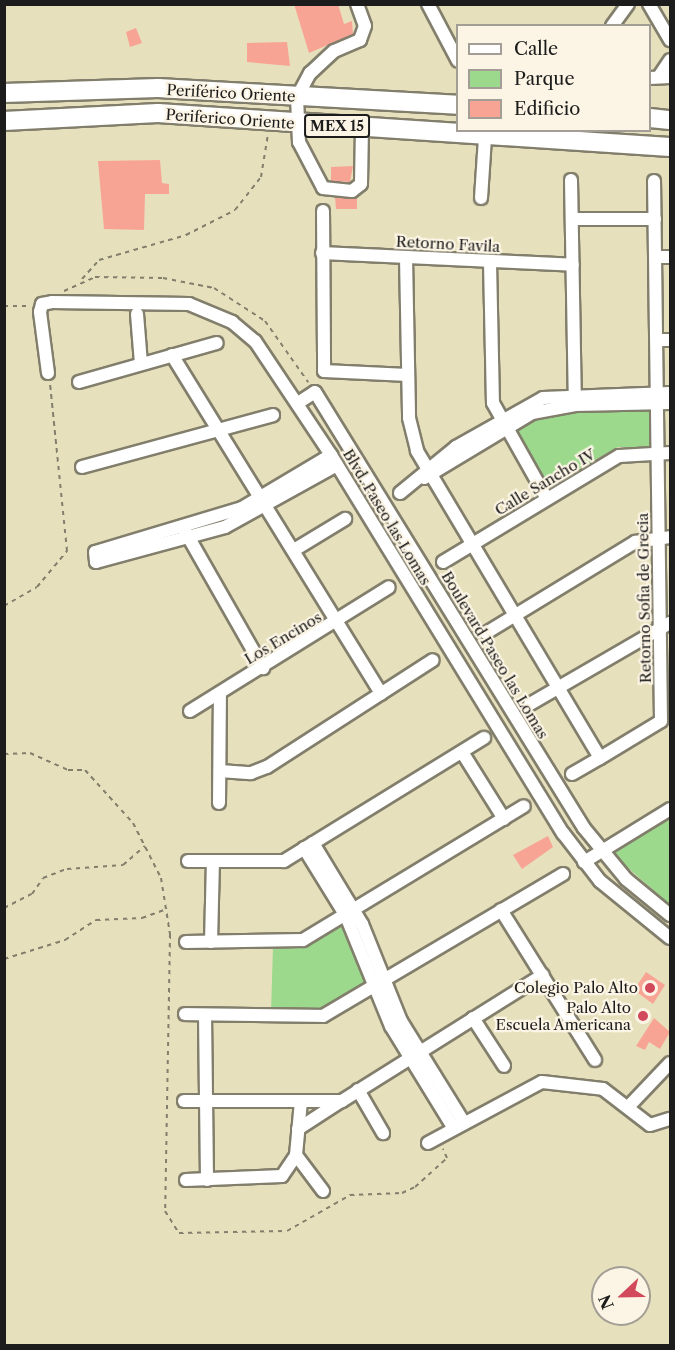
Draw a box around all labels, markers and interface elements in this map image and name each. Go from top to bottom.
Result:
legend [456,24,651,132]
text: Calle [514,38,558,60]
text: Parque [514,68,575,90]
street label: Periférico Oriente [166,81,296,105]
text: Edificio [514,98,580,120]
street label: Periferico Oriente [165,106,295,132]
road number: MEX 15 [302,115,372,137]
street label: Retorno Favila [395,232,501,256]
street label: Calle Sancho IV [492,445,598,519]
street label: Blvd. Paseo las Lomas [339,446,435,588]
street label: Retorno Sofia de Grecia [634,513,654,683]
street label: Boulevard Paseo las Lomas [438,568,552,742]
street label: Los Encinos [241,608,325,668]
place label: Colegio Palo Alto [513,979,638,997]
marker: Colegio Palo Alto [643,981,657,995]
place label: Palo Alto Escuela Americana [495,998,631,1033]
marker: Palo Alto Escuela Americana [636,1009,650,1023]
north arrow [591,1266,651,1326]
text: N [594,1292,618,1312]

